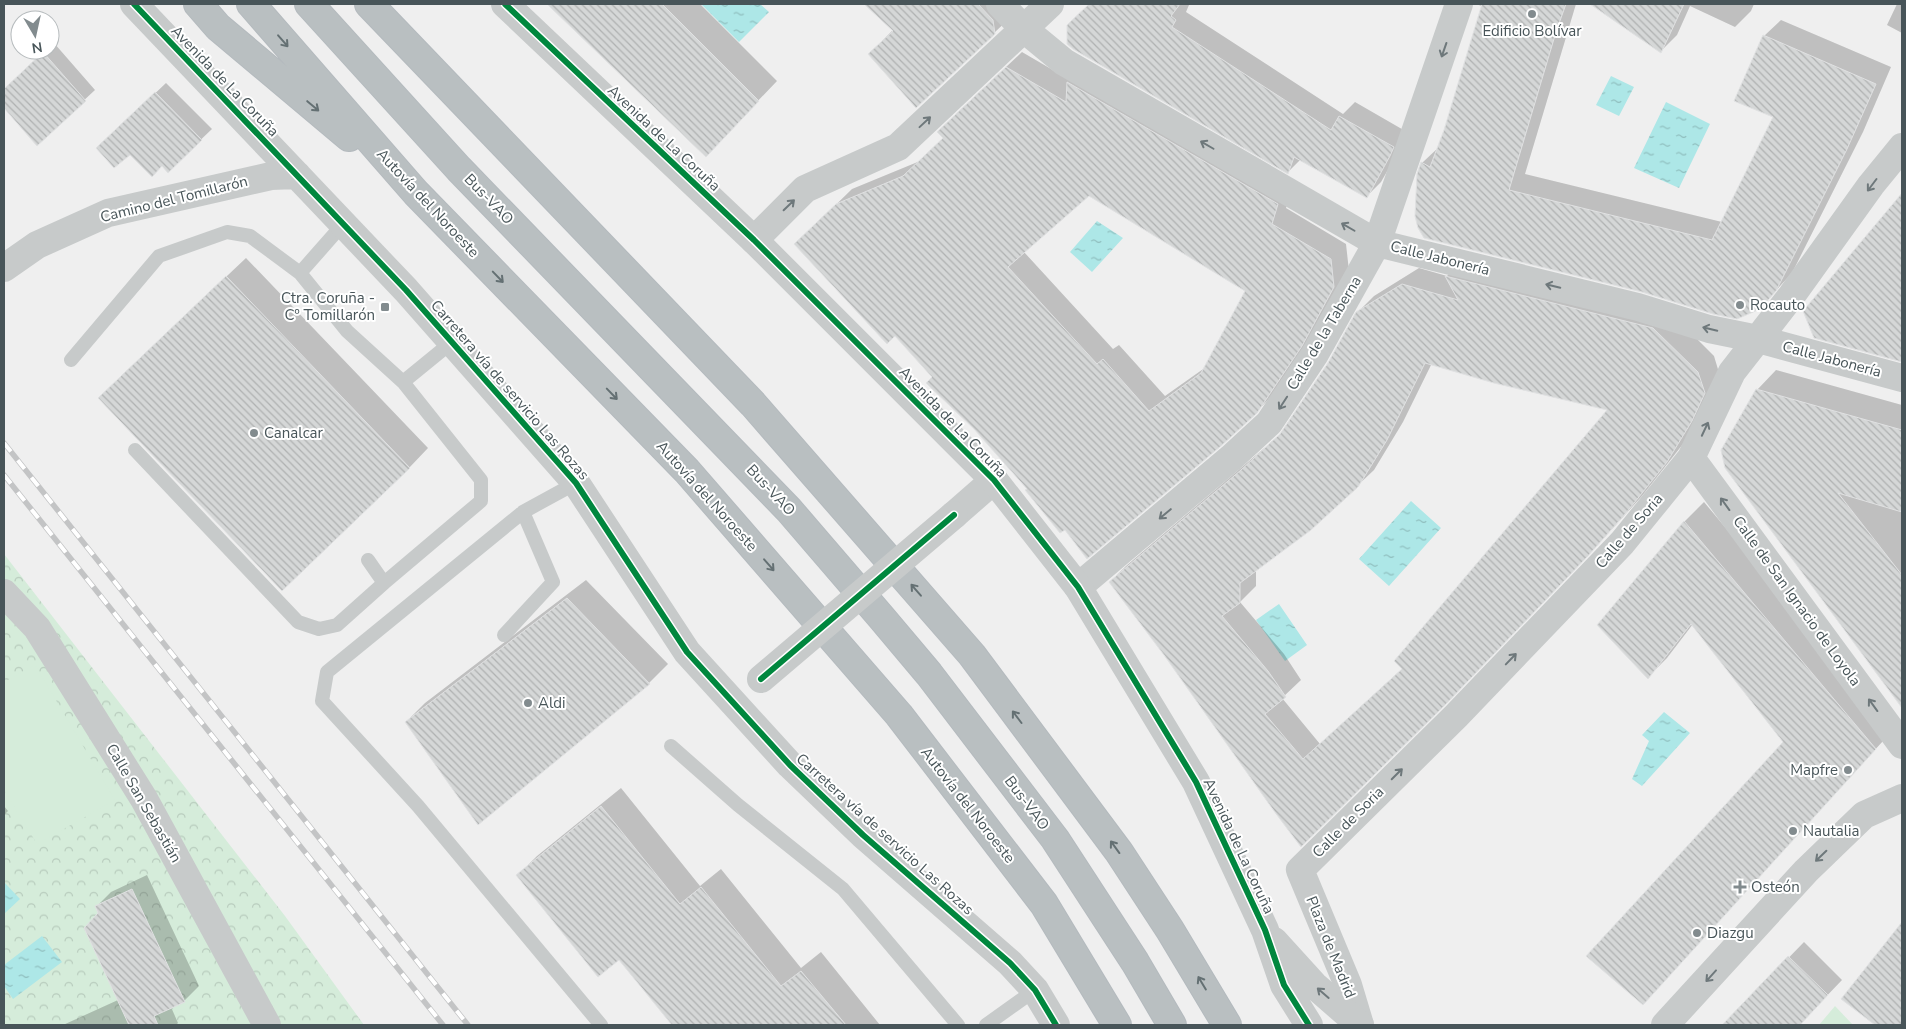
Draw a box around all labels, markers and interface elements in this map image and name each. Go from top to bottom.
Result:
marker: Edificio Bolívar [1526,8,1538,20]
north arrow [10,10,60,60]
street label: Avenida de La Coruña [167,21,283,141]
place label: Edificio Bolívar [1482,21,1582,41]
one-way arrow [277,34,289,47]
text: N [30,37,44,58]
one-way arrow [1438,42,1448,58]
street label: Avenida de La Coruña [603,80,725,196]
one-way arrow [306,100,319,112]
one-way arrow [919,116,932,128]
one-way arrow [1201,140,1215,150]
street label: Autovía del Noroeste [372,144,484,262]
street label: Bus-VAO [460,169,518,229]
street label: Camino del Tomillarón [98,171,250,227]
one-way arrow [1866,178,1877,191]
one-way arrow [782,199,795,211]
one-way arrow [1341,221,1356,231]
street label: Calle Jabonería [1388,236,1492,280]
one-way arrow [492,271,504,284]
street label: Calle de la Taberna [1282,272,1366,394]
one-way arrow [1546,281,1562,290]
place label: Ctra. Coruña - Cº Tomillarón [281,288,375,325]
place label: Rocauto [1750,295,1805,315]
street label: Carretera vía de servicio Las Rozas [426,296,594,484]
marker: Rocauto [1734,299,1746,311]
marker: Ctra. Coruña - Cº Tomillarón [379,301,391,313]
one-way arrow [1703,324,1719,333]
street label: Calle Jabonería [1780,336,1884,382]
street label: Avenida de La Coruña [895,362,1011,482]
one-way arrow [606,387,618,400]
one-way arrow [1278,396,1288,410]
one-way arrow [1700,421,1710,436]
place label: Canalcar [264,423,323,443]
marker: Canalcar [248,427,260,439]
street label: Autovía del Noroeste [652,436,762,556]
street label: Bus-VAO [742,460,800,520]
street label: Calle de Soria [1591,489,1667,573]
one-way arrow [1720,497,1730,511]
one-way arrow [1159,508,1172,519]
street label: Calle de San Ignacio de Loyola [1729,512,1865,690]
one-way arrow [763,558,775,571]
one-way arrow [910,584,921,597]
one-way arrow [1505,653,1517,665]
place label: Aldi [538,693,566,713]
marker: Aldi [522,697,534,709]
one-way arrow [1868,699,1879,712]
one-way arrow [1012,710,1022,724]
street label: Calle San Sebastián [102,740,186,866]
street label: Autovía del Noroeste [916,743,1020,867]
street label: Carretera vía de servicio Las Rozas [792,749,978,919]
place label: Mapfre [1790,760,1838,780]
marker: Mapfre [1842,764,1854,776]
one-way arrow [1391,768,1403,781]
street label: Bus-VAO [1000,772,1054,834]
street label: Avenida de La Coruña [1199,775,1279,917]
street label: Calle de Soria [1308,782,1388,862]
place label: Nautalia [1803,821,1860,841]
marker: Nautalia [1787,825,1799,837]
one-way arrow [1109,841,1120,854]
one-way arrow [1816,850,1828,862]
place label: Osteón [1751,877,1800,897]
marker: Osteón [1733,880,1747,894]
street label: Plaza de Madrid [1301,893,1361,1001]
place label: Diazgu [1707,923,1754,943]
marker: Diazgu [1691,927,1703,939]
one-way arrow [1705,969,1717,982]
one-way arrow [1197,977,1207,991]
one-way arrow [1316,988,1329,999]

